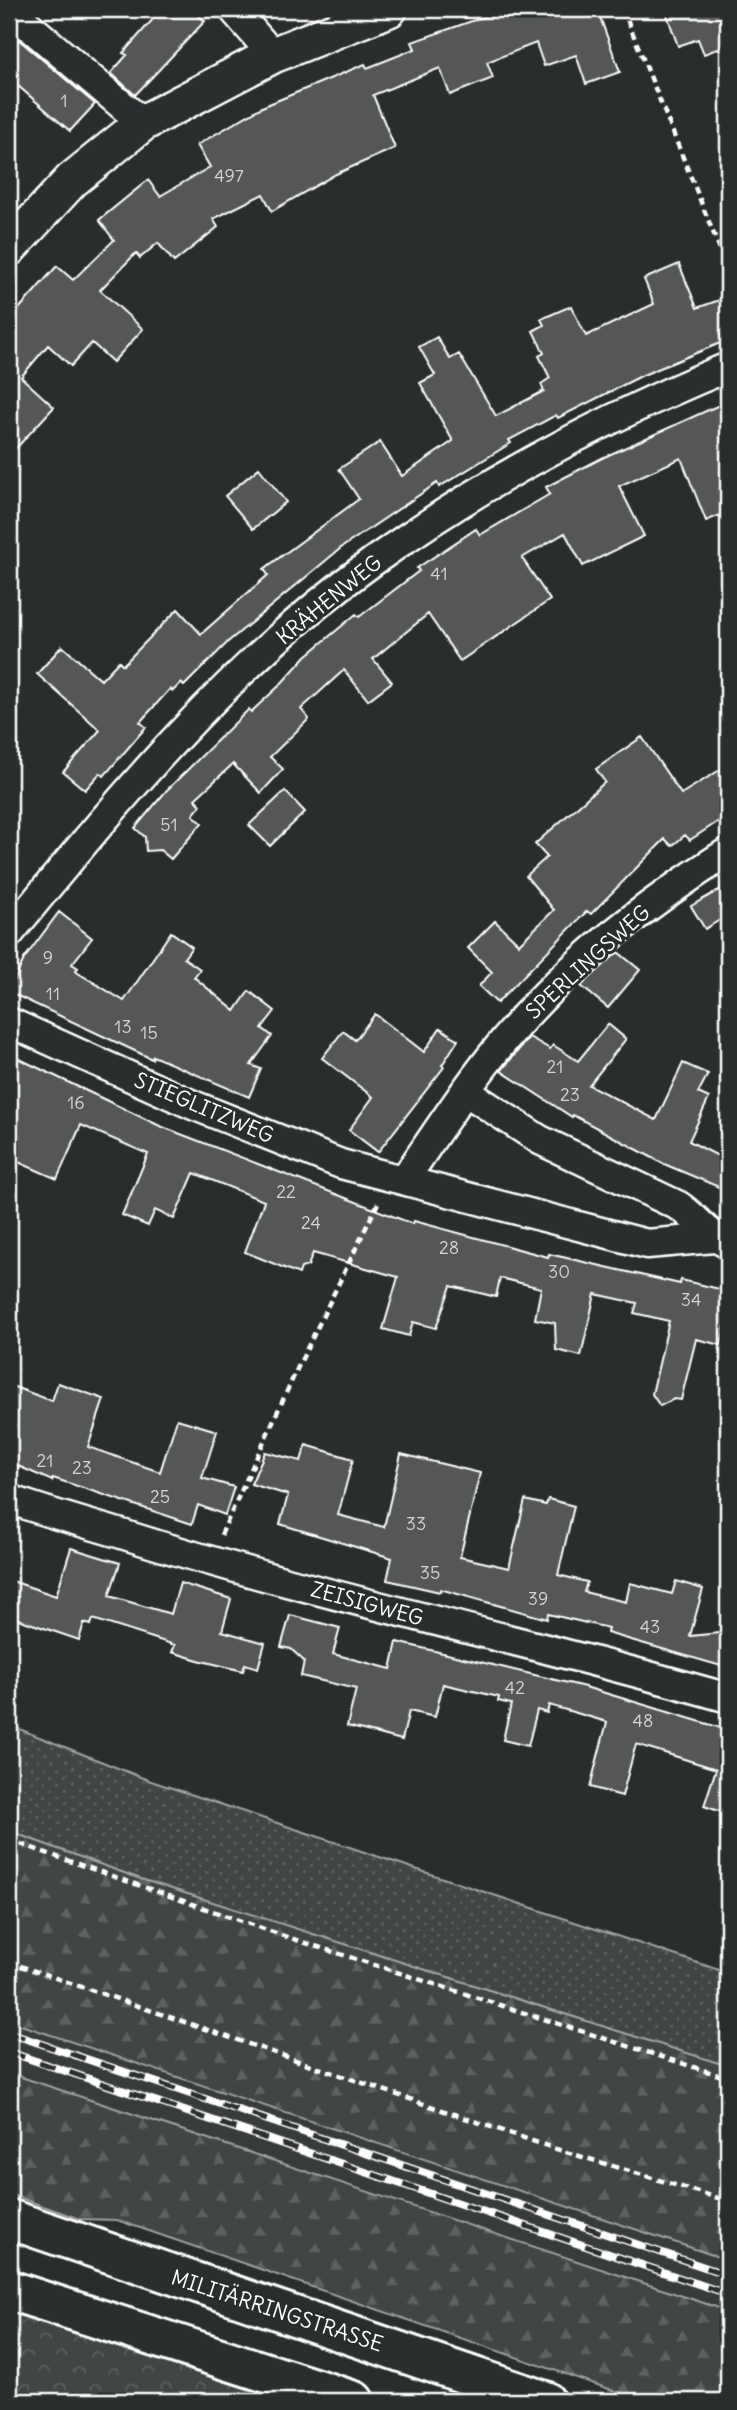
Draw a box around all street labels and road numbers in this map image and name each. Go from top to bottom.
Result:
street label: KRÄHENWEG [270,549,387,650]
street label: SPERLINGSWEG [520,899,655,1025]
street label: STIEGLITZWEG [130,1066,278,1149]
street label: ZEISIGWEG [308,1576,426,1631]
street label: MILITÄRRINGSTRASSE [168,2264,386,2358]

